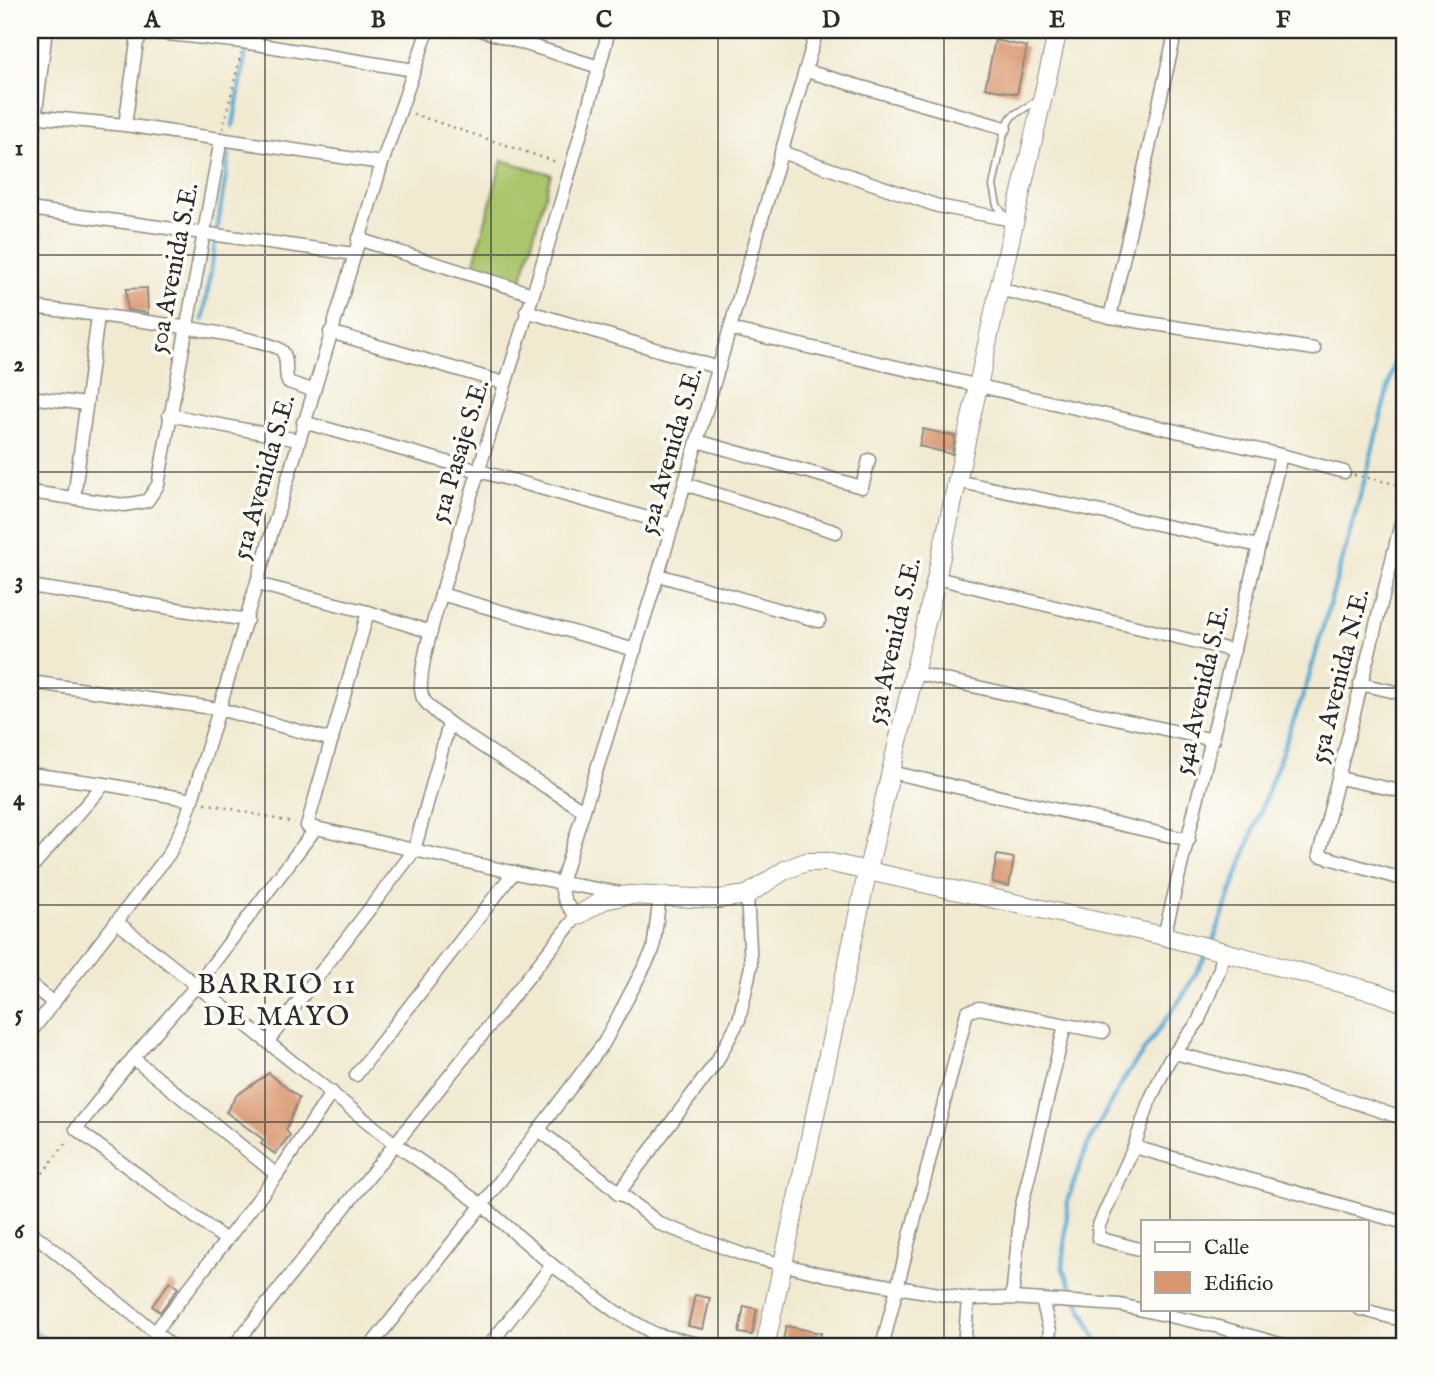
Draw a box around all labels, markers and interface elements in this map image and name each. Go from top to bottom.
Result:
text: A [143,6,161,35]
text: B [370,6,386,35]
text: C [596,6,613,35]
text: D [822,6,840,35]
text: E [1049,6,1065,35]
text: F [1276,6,1291,35]
text: 1 [15,134,23,163]
street label: 50a Avenida S.E. [141,180,207,356]
text: 2 [14,350,25,379]
street label: 52a Avenida S.E. [631,363,711,539]
street label: 51a Pasaje S.E. [422,375,498,527]
street label: 51a Avenida S.E. [225,391,303,563]
street label: 53a Avenida S.E. [859,554,929,728]
text: 3 [15,567,23,596]
street label: 55a Avenida N.E. [1302,585,1378,767]
street label: 54a Avenida S.E. [1166,602,1238,778]
text: 4 [13,784,25,813]
district label: BARRIO 11 DE MAYO [197,968,357,1035]
text: 5 [15,1000,24,1029]
text: 6 [14,1217,25,1246]
legend [1141,1220,1368,1310]
text: Calle [1204,1235,1249,1262]
text: Edificio [1204,1271,1273,1298]

